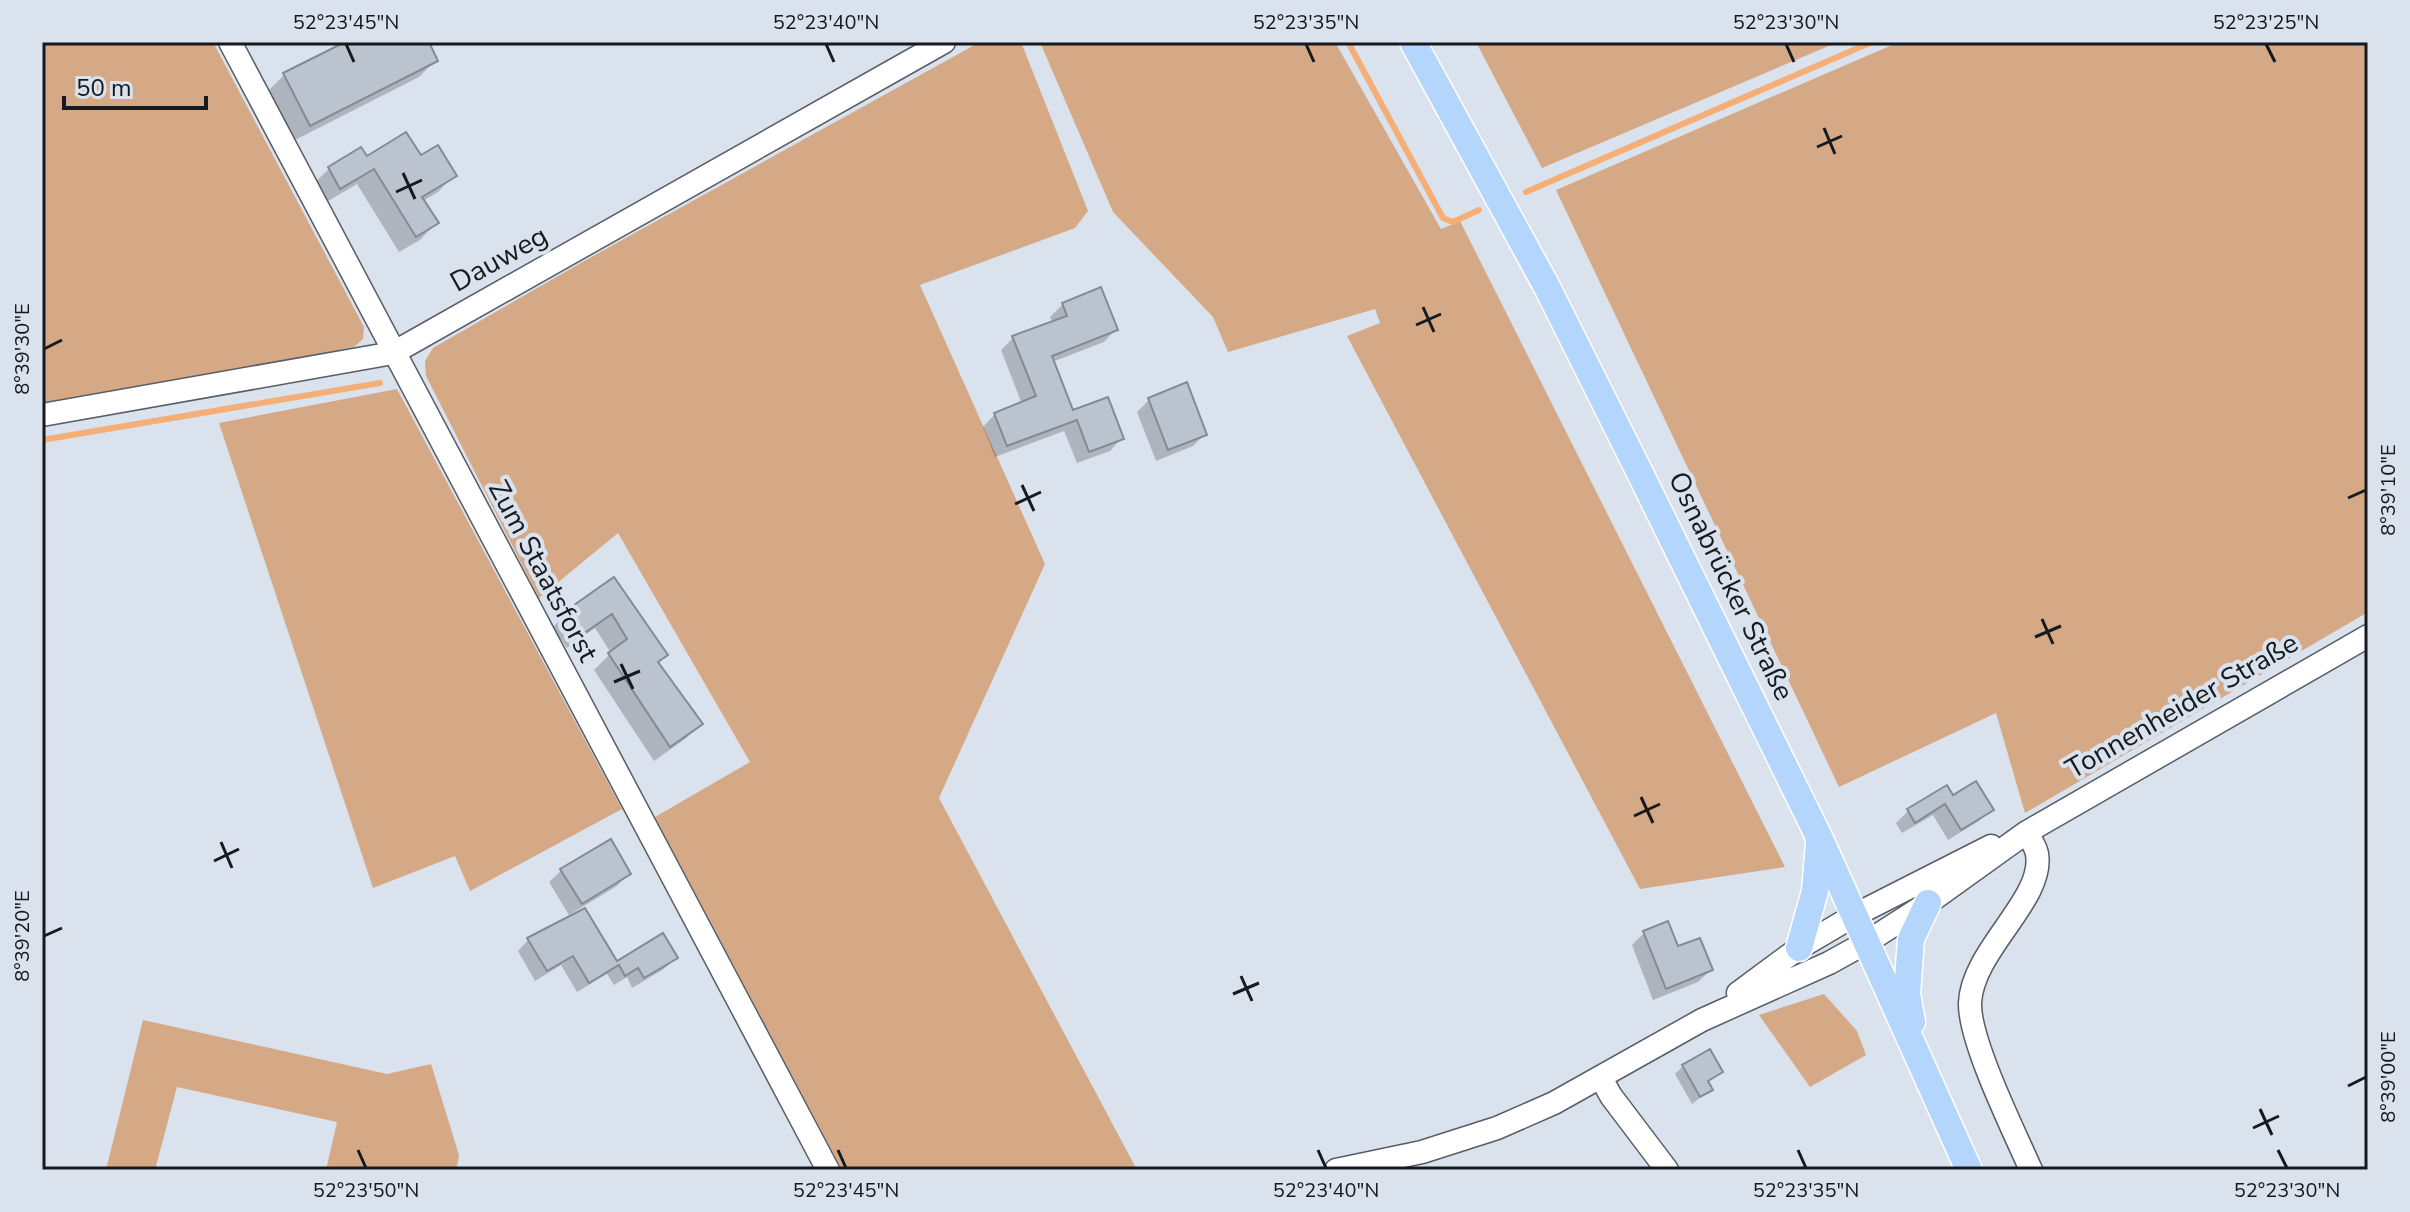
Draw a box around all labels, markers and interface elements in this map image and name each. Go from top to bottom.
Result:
text: 52°23'45"N [293,9,399,36]
text: 52°23'40"N [773,9,879,36]
text: 52°23'35"N [1253,9,1359,36]
text: 52°23'30"N [1733,9,1839,36]
text: 52°23'25"N [2213,9,2319,36]
scale bar [64,60,206,110]
text: 50 m [76,72,132,104]
street label: Dauweg [443,217,555,301]
text: 8°39'30"E [9,303,36,395]
text: 8°39'10"E [2375,444,2402,536]
street label: Osnabrücker Straße [1659,465,1803,707]
street label: Zum Staatsforst [479,474,607,669]
street label: Tonnenheider Straße [2059,624,2305,788]
text: 8°39'20"E [9,890,36,982]
text: 8°39'00"E [2375,1031,2402,1123]
text: 52°23'50"N [313,1177,419,1204]
text: 52°23'45"N [793,1177,899,1204]
text: 52°23'40"N [1273,1177,1379,1204]
text: 52°23'35"N [1753,1177,1859,1204]
text: 52°23'30"N [2234,1177,2340,1204]

